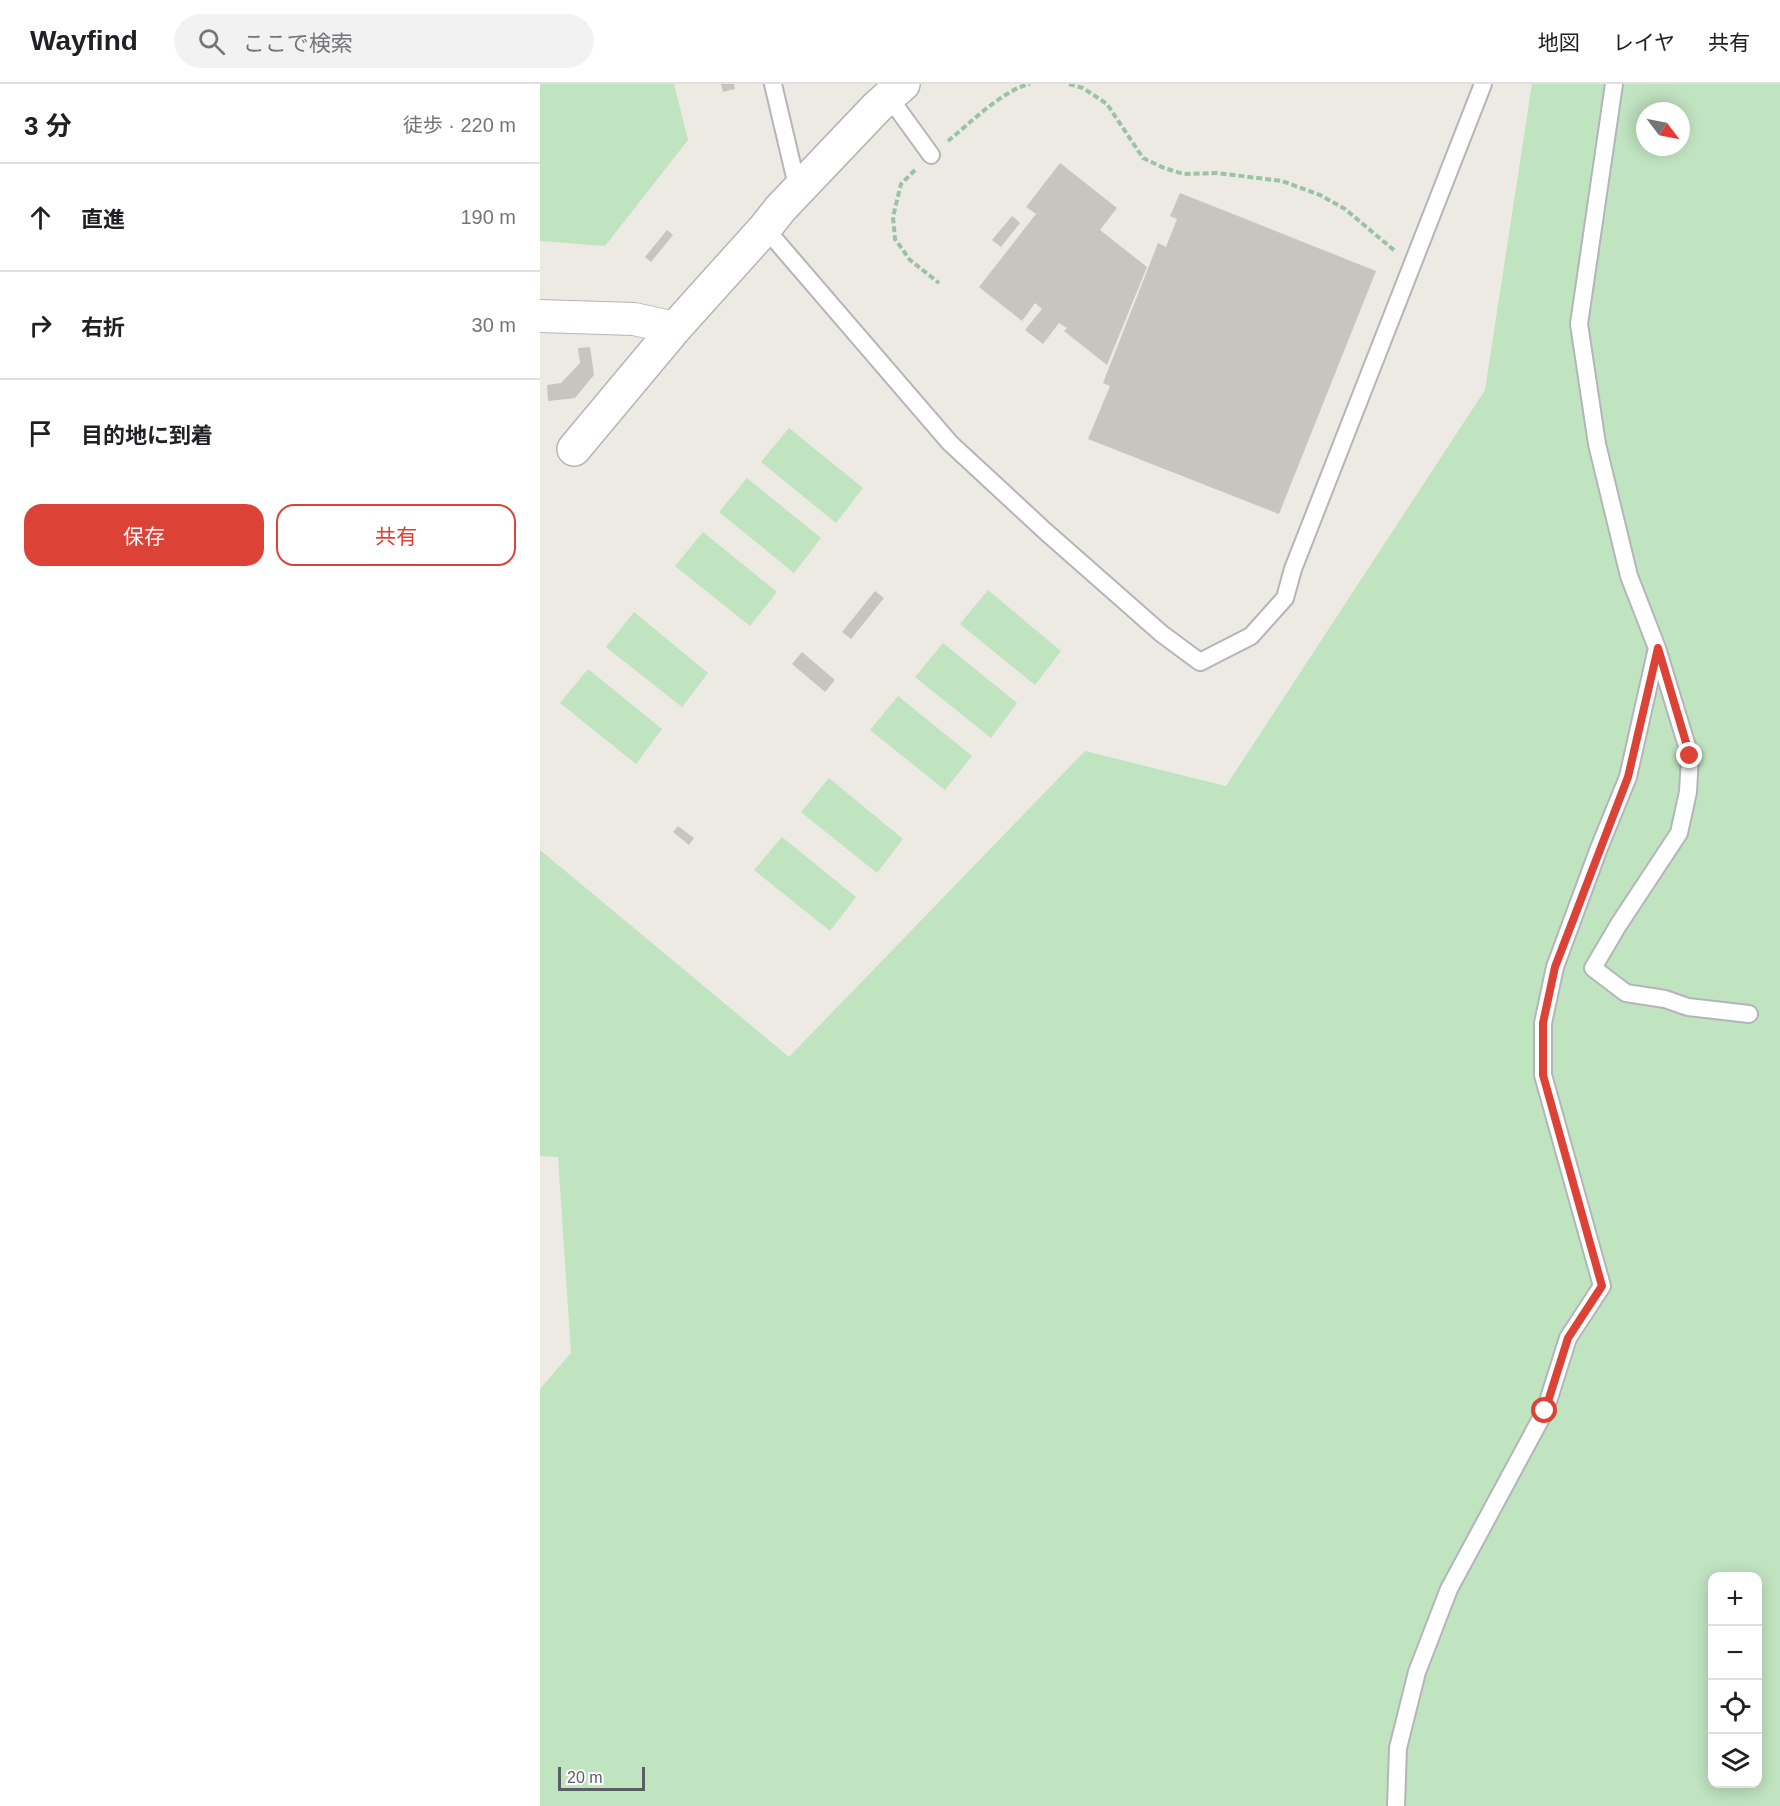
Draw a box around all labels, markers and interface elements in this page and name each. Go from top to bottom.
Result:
search box [174,14,594,68]
text: Wayfind [30,25,138,56]
icon: search [195,25,228,58]
text: ここで検索 [243,31,353,56]
text: 地図 [1538,31,1580,54]
text: レイヤ [1613,31,1675,54]
text: 共有 [1708,31,1750,54]
north arrow [1636,102,1690,156]
text: 3 分 [24,111,72,141]
text: 徒歩 · 220 m [403,114,516,136]
icon: ahead [24,201,57,234]
text: 190 m [460,206,516,228]
text: 直進 [81,207,125,232]
icon: right [24,309,57,342]
text: 30 m [472,314,516,336]
text: 右折 [81,315,125,340]
icon: arrive [24,417,57,450]
text: 目的地に到着 [81,423,213,448]
button: 保存 [24,504,264,566]
button: 共有 [276,504,516,566]
route end [1676,742,1702,768]
route start [1531,1397,1557,1423]
map controls [1708,1572,1762,1788]
button: + [1708,1572,1762,1626]
button: − [1708,1626,1762,1680]
button: locate [1708,1680,1762,1734]
button: layers [1708,1734,1762,1788]
scale bar [558,1764,645,1792]
text: 20 m [567,1769,603,1786]

